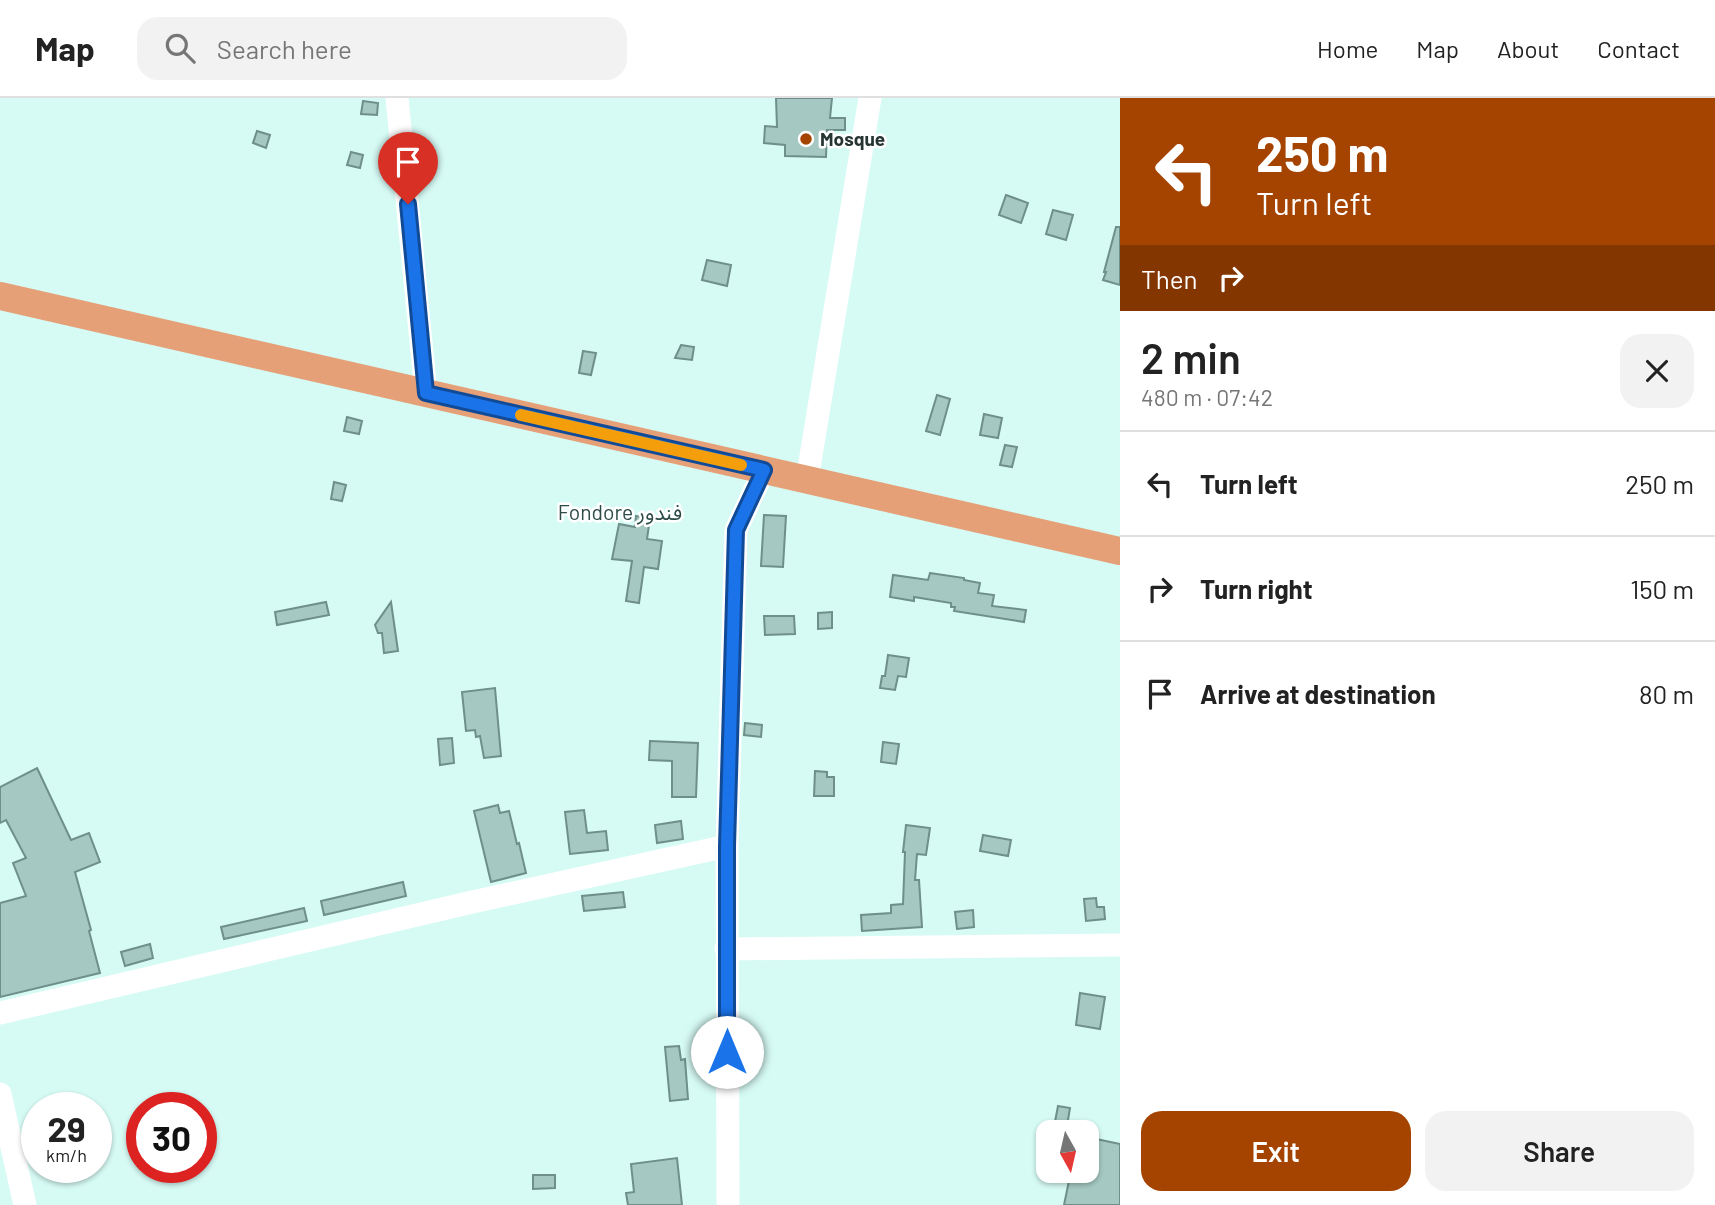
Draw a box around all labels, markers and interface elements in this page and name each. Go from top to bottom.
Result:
search box [137,17,627,80]
text: Map [35,28,95,68]
icon: search [161,29,199,67]
text: Search here [217,33,352,64]
text: Home [1317,34,1378,63]
text: Map [1416,34,1459,63]
text: About [1497,34,1559,63]
text: Contact [1597,34,1680,63]
text: 250 m [1256,123,1389,182]
icon: left [1141,126,1232,217]
place label: Mosque [820,127,885,150]
marker: Mosque [798,131,814,147]
pin [378,132,438,204]
icon: arrive [389,143,427,181]
text: Turn left [1256,183,1373,221]
icon: right [1212,259,1250,297]
text: Then [1141,263,1198,294]
text: 2 min [1141,332,1241,382]
button: close [1620,334,1694,408]
text: 480 m · 07:42 [1141,383,1273,411]
icon: left [1141,465,1179,503]
text: Turn left [1200,468,1298,499]
text: 250 m [1625,468,1694,499]
district label: Fondore فندور [558,499,682,525]
icon: right [1141,570,1179,608]
text: Turn right [1200,573,1313,604]
text: 150 m [1630,573,1694,604]
icon: arrive [1141,675,1179,713]
text: Arrive at destination [1200,678,1436,709]
text: 80 m [1639,678,1694,709]
position arrow [690,1015,764,1089]
speed limit sign: 30 [126,1092,217,1183]
text: 29 [47,1107,86,1149]
button: Exit [1141,1111,1411,1191]
button: Share [1425,1111,1694,1191]
north arrow [1036,1120,1099,1183]
map controls [1036,1120,1099,1183]
text: km/h [46,1144,87,1166]

